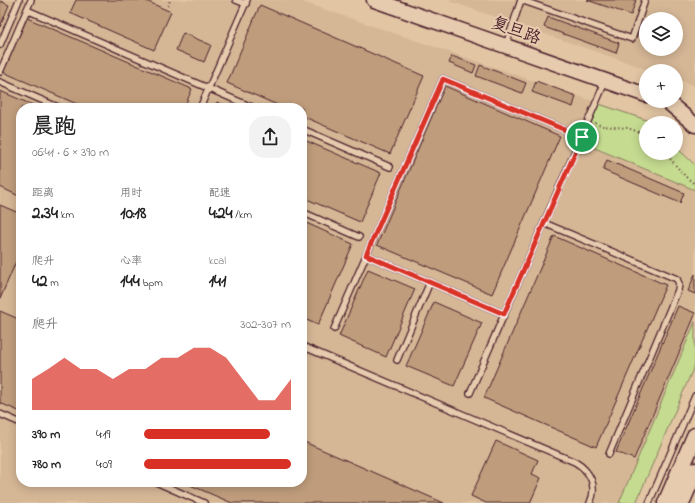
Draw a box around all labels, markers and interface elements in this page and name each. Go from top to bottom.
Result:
street label: 复旦路 [488,11,544,51]
map controls [639,12,683,160]
button: layers [639,12,683,56]
button: + [639,64,683,108]
text: 晨跑 [32,112,76,144]
button: share [249,116,291,158]
button: − [639,116,683,160]
pin [565,120,599,154]
icon: arrive [571,126,593,148]
text: 06:41 · 6 × 390 m [32,143,109,162]
text: 距离 [32,185,54,201]
text: 用时 [120,185,142,201]
text: 配速 [209,185,231,201]
text: 2.34 [32,201,58,226]
text: 10:18 [120,201,146,226]
text: 4:24 [209,201,233,226]
text: km [58,207,74,223]
text: /km [233,207,252,223]
text: 爬升 [32,253,54,269]
text: 心率 [120,253,142,269]
text: kcal [209,253,226,269]
text: 42 [32,269,47,294]
text: 144 [120,269,140,294]
text: 141 [209,269,226,294]
text: m [47,275,59,291]
text: bpm [140,275,163,291]
text: 爬升 [32,315,58,334]
text: 302–307 m [240,315,291,334]
text: 390 m [32,425,60,444]
text: 4:19 [96,425,111,444]
text: 780 m [32,455,61,474]
text: 4:09 [96,455,112,474]

